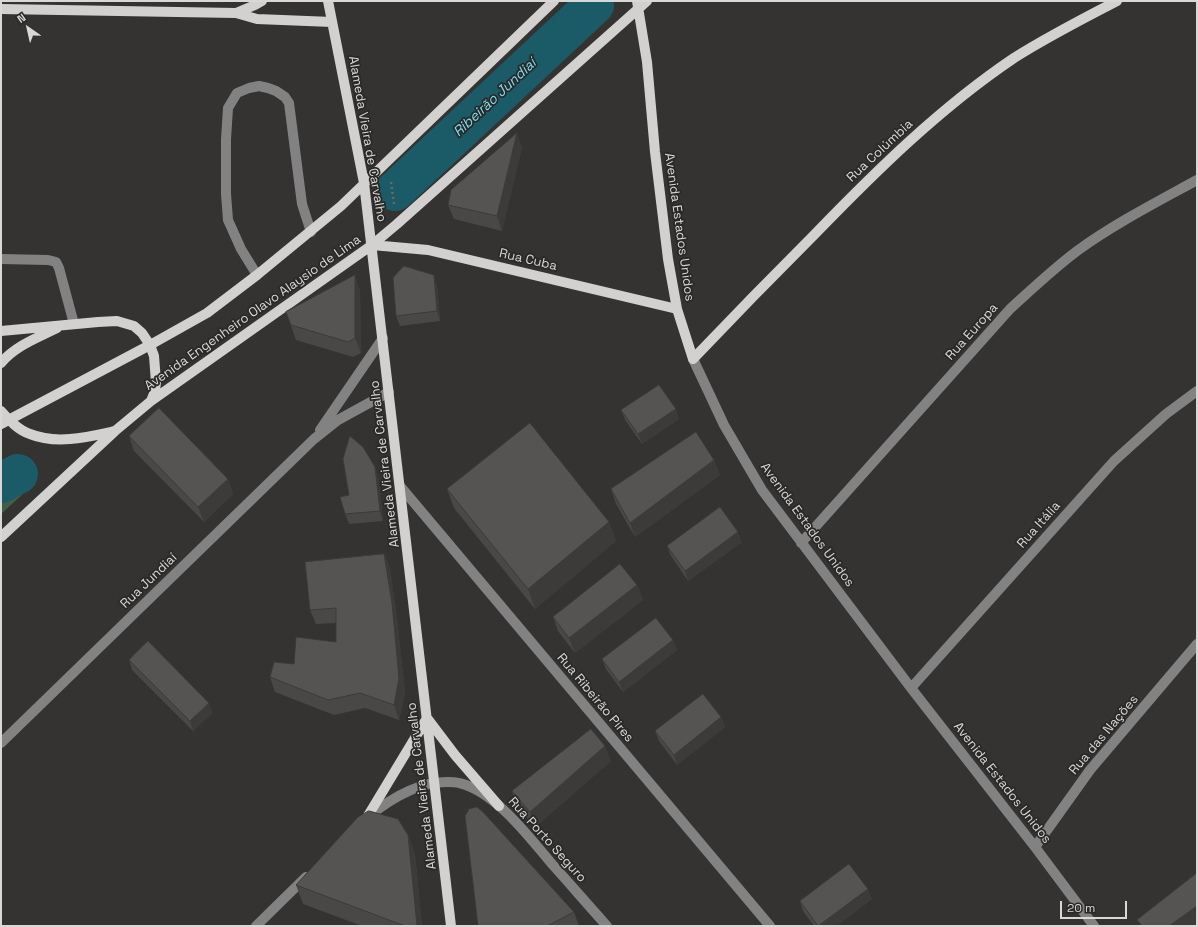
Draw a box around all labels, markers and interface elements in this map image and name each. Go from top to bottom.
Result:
north arrow [8,8,48,48]
text: N [14,10,28,26]
street label: Alameda Vieira de Carvalho [345,55,389,223]
water label: Ribeirão Jundiaí [450,55,540,141]
street label: Rua Colúmbia [844,116,916,186]
street label: Avenida Estados Unidos [661,152,697,302]
street label: Avenida Engenheiro Olavo Alaysio de Lima [142,232,364,394]
street label: Rua Cuba [497,246,559,274]
street label: Rua Europa [943,300,1001,364]
street label: Alameda Vieira de Carvalho [367,380,403,548]
street label: Avenida Estados Unidos [757,460,857,590]
street label: Rua Itália [1014,498,1064,552]
street label: Rua Jundiaí [118,550,180,612]
street label: Rua Ribeirão Pires [553,650,637,746]
street label: Rua das Nações [1066,692,1142,778]
street label: Alameda Vieira de Carvalho [404,702,440,870]
street label: Avenida Estados Unidos [950,719,1054,847]
street label: Rua Porto Seguro [505,794,589,886]
scale bar [1062,893,1129,919]
text: 20 m [1067,900,1095,916]

